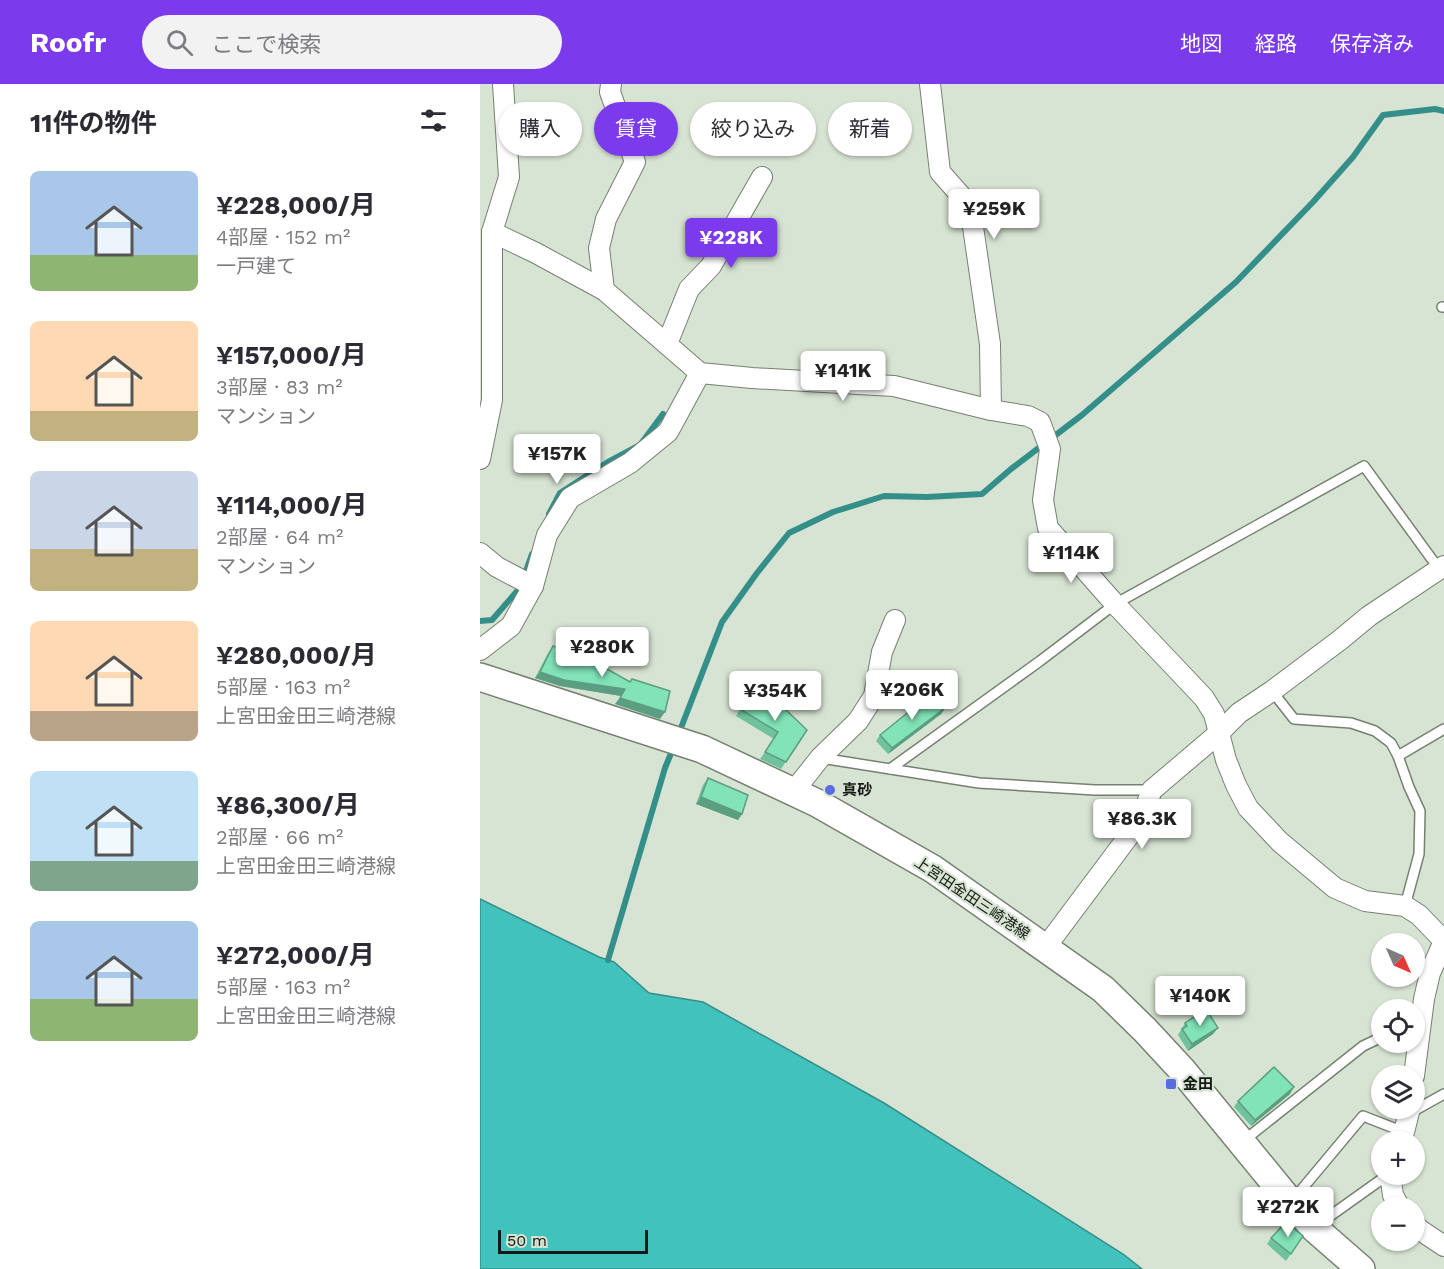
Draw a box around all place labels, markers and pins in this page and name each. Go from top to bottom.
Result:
pin: ¥259K [952,189,1036,240]
pin: ¥228K [689,218,773,269]
pin: ¥141K [801,351,885,402]
pin: ¥157K [515,434,599,485]
pin: ¥114K [1029,533,1113,584]
pin: ¥280K [560,627,644,678]
pin: ¥206K [870,670,954,721]
pin: ¥354K [733,671,817,722]
place label: 真砂 [842,781,872,799]
marker: 真砂 [823,783,837,797]
pin: ¥86.3K [1093,799,1191,850]
pin: ¥140K [1158,976,1242,1027]
place label: 金田 [1183,1075,1213,1093]
marker: 金田 [1164,1077,1178,1091]
pin: ¥272K [1246,1187,1330,1238]

